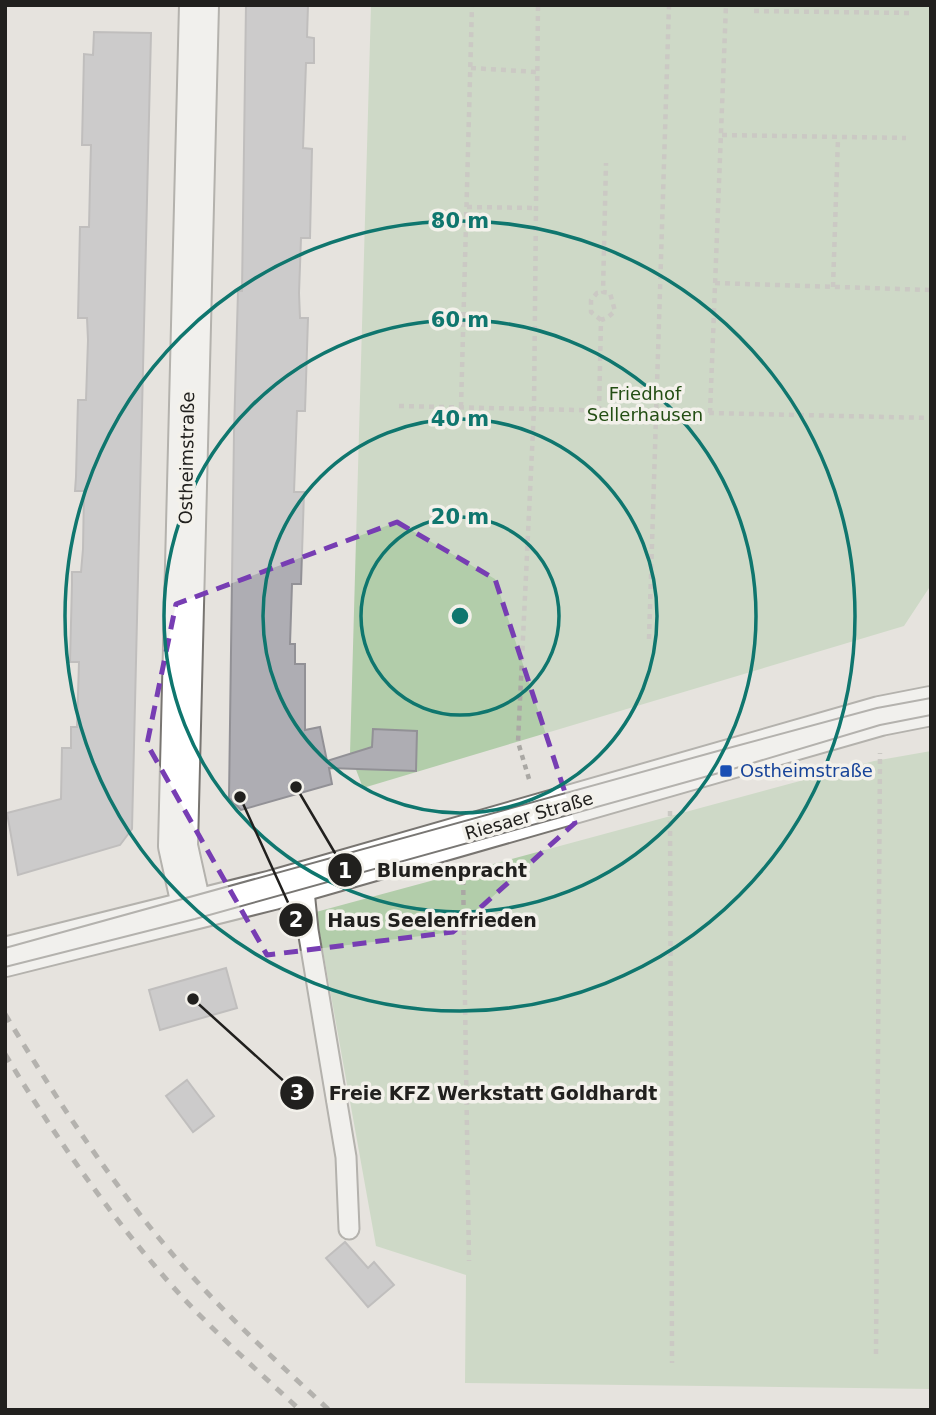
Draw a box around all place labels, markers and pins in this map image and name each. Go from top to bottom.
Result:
centre of rings [448,604,472,628]
place label: Ostheimstraße [740,760,873,781]
marker: Ostheimstraße [718,763,734,779]
callout: Blumenpracht [328,850,541,890]
callout: Haus Seelenfrieden [278,900,551,940]
callout: Freie KFZ Werkstatt Goldhardt [280,1073,671,1113]

